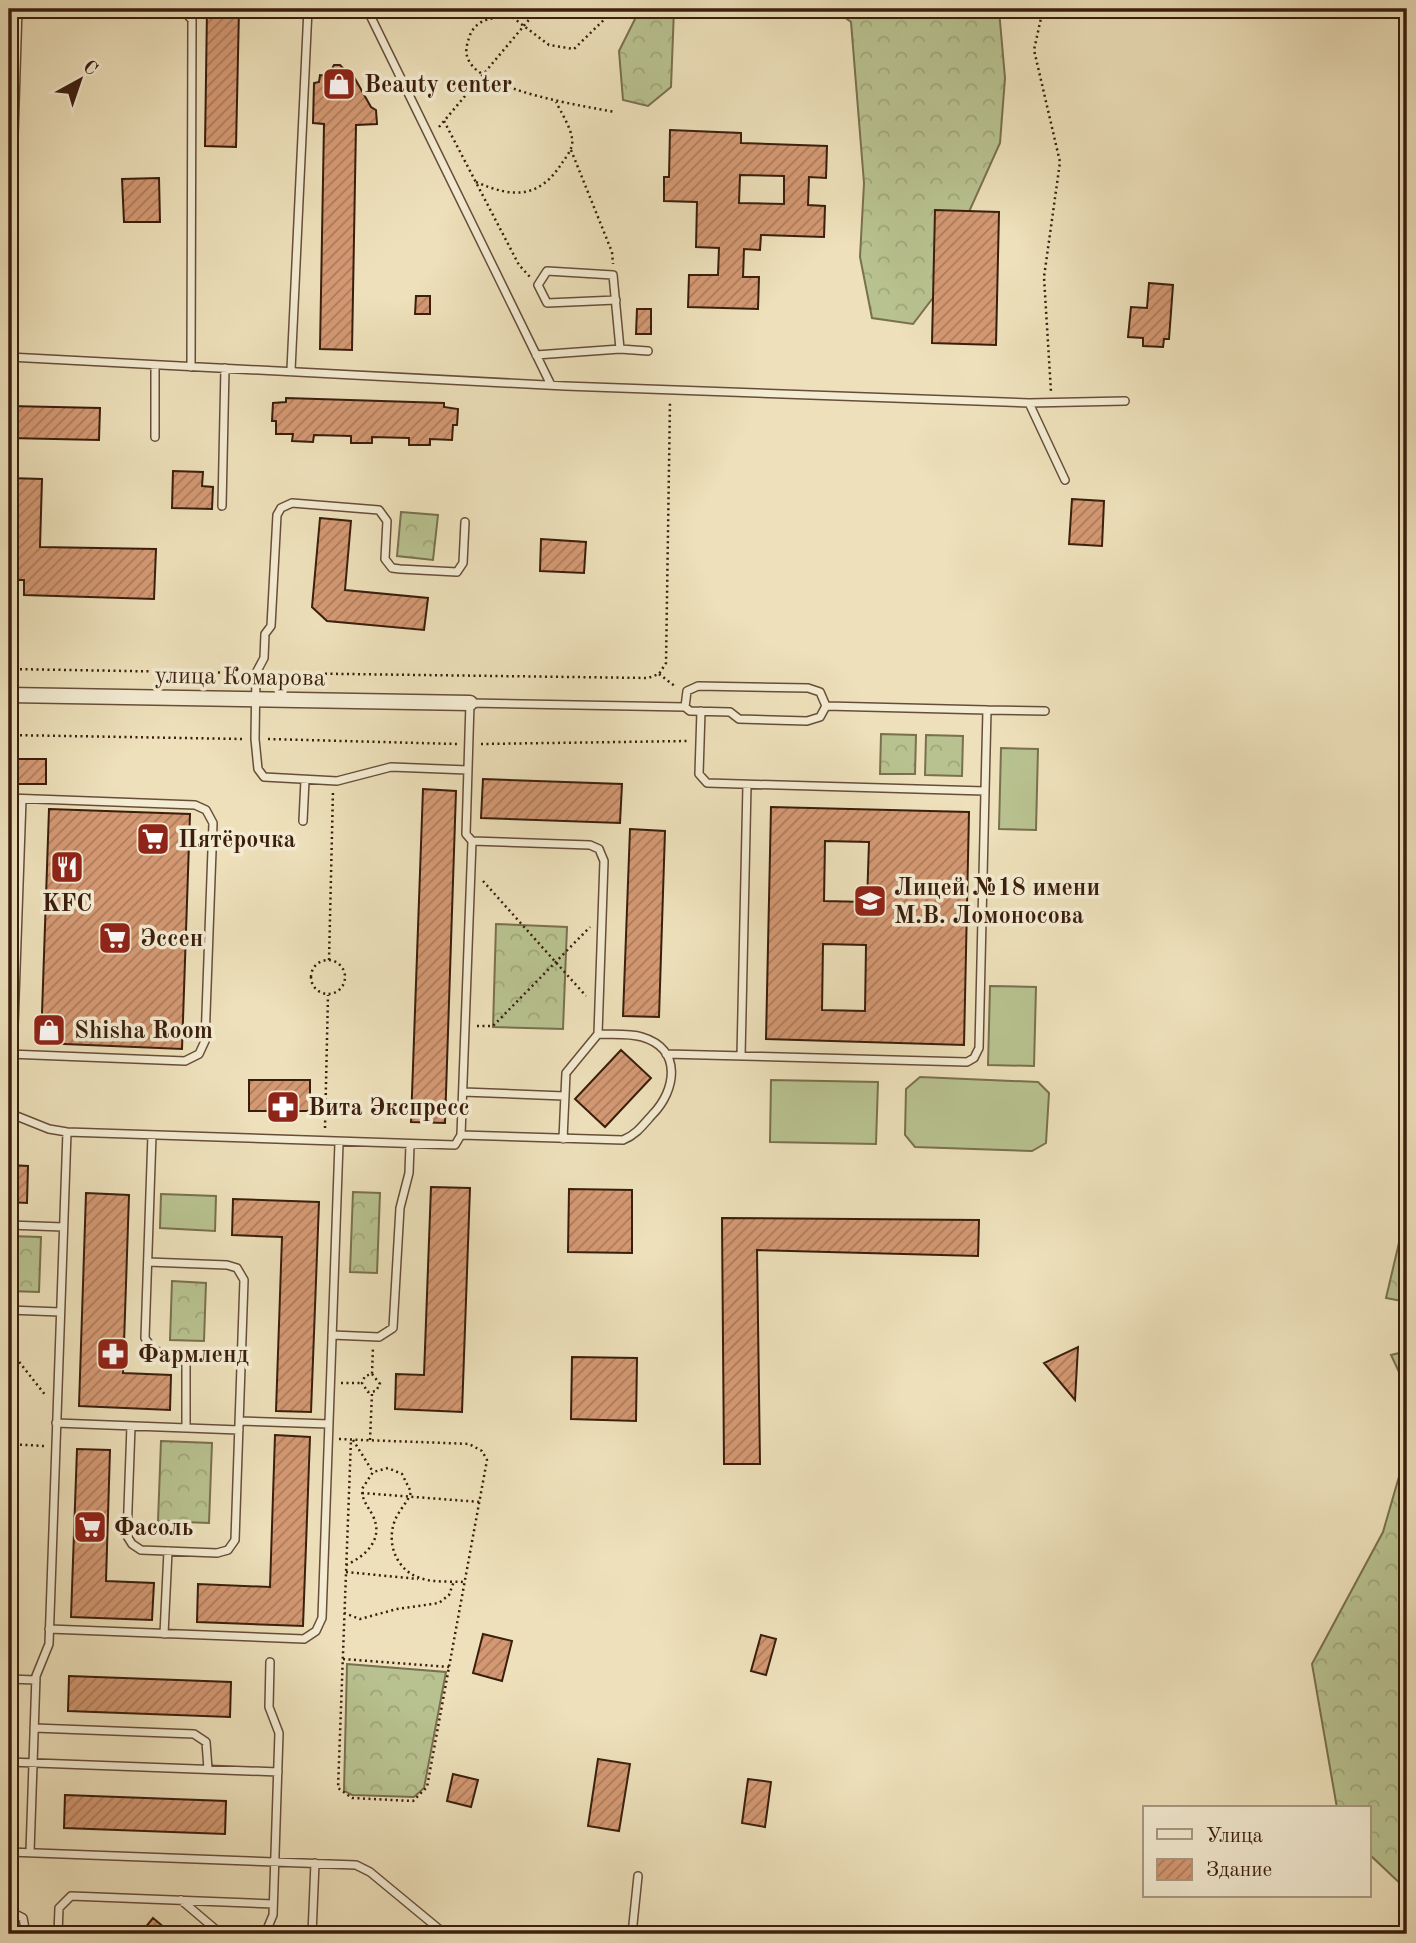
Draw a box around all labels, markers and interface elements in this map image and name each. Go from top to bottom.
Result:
north arrow [46,46,116,116]
text: С [78,58,100,80]
shop icon: Beauty center [320,65,358,103]
place label: Beauty center [364,74,512,98]
street label: улица Комарова [154,665,326,691]
supermarket icon: Пятёрочка [134,820,172,858]
place label: Пятёрочка [178,829,296,853]
restaurant icon: KFC [48,848,86,886]
place label: Лицей №18 имени М.В. Ломоносова [894,877,1100,929]
school or university icon: Лицей №18 имени М.В. Ломоносова [851,882,889,920]
place label: KFC [42,893,92,917]
supermarket icon: Эссен [96,919,134,957]
place label: Эссен [140,928,203,952]
shop icon: Shisha Room [30,1011,68,1049]
place label: Shisha Room [74,1020,213,1044]
pharmacy icon: Вита Экспресс [264,1088,302,1126]
place label: Вита Экспресс [308,1097,470,1121]
pharmacy icon: Фармленд [94,1335,132,1373]
place label: Фармленд [138,1344,249,1368]
supermarket icon: Фасоль [71,1508,109,1546]
place label: Фасоль [114,1517,194,1541]
legend [1143,1806,1370,1898]
text: Улица [1206,1826,1263,1847]
text: Здание [1206,1860,1272,1881]

